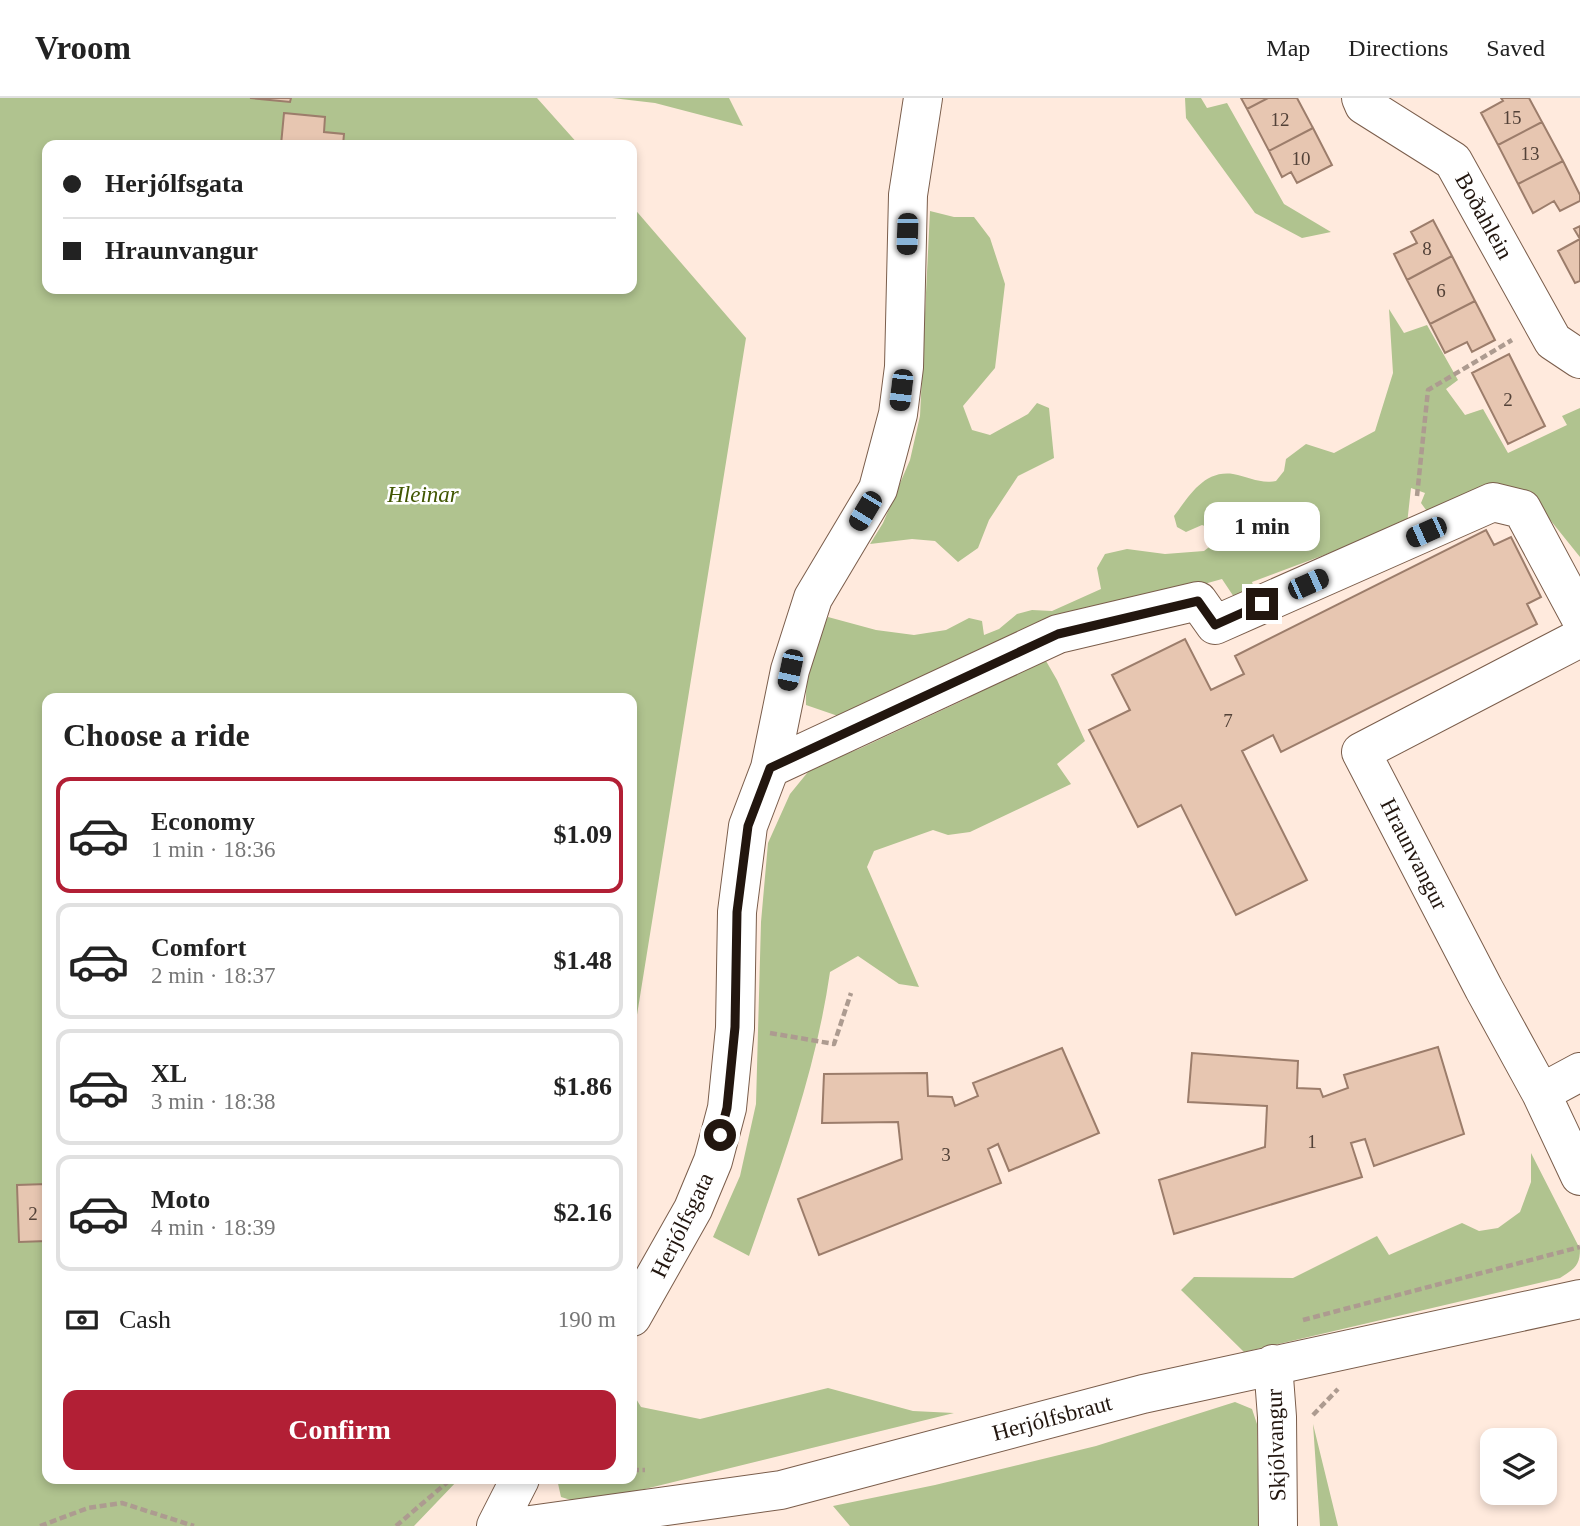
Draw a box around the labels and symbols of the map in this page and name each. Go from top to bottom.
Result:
house number: 15 [1503,107,1522,128]
house number: 12 [1271,109,1290,130]
house number: 13 [1521,143,1540,164]
house number: 10 [1292,148,1311,169]
street label: Boðahlein [1450,169,1518,264]
car [896,213,919,255]
house number: 8 [1422,238,1432,259]
house number: 6 [1436,280,1446,301]
car [889,368,914,412]
house number: 2 [1503,389,1513,410]
park label: Hleinar [386,482,460,507]
car [846,488,885,534]
callout: 1 min [1204,503,1320,552]
car [1403,514,1450,550]
car [1285,566,1332,602]
route end [1246,588,1278,620]
car [776,647,805,693]
house number: 7 [1223,710,1233,731]
street label: Hraunvangur [1375,794,1453,914]
route start [704,1119,736,1151]
house number: 1 [1307,1131,1317,1152]
house number: 3 [941,1144,951,1165]
street label: Herjólfsgata [646,1168,718,1282]
house number: 2 [28,1203,38,1224]
street label: Skjólvangur [1262,1388,1290,1502]
street label: Herjólfsbraut [990,1390,1115,1446]

